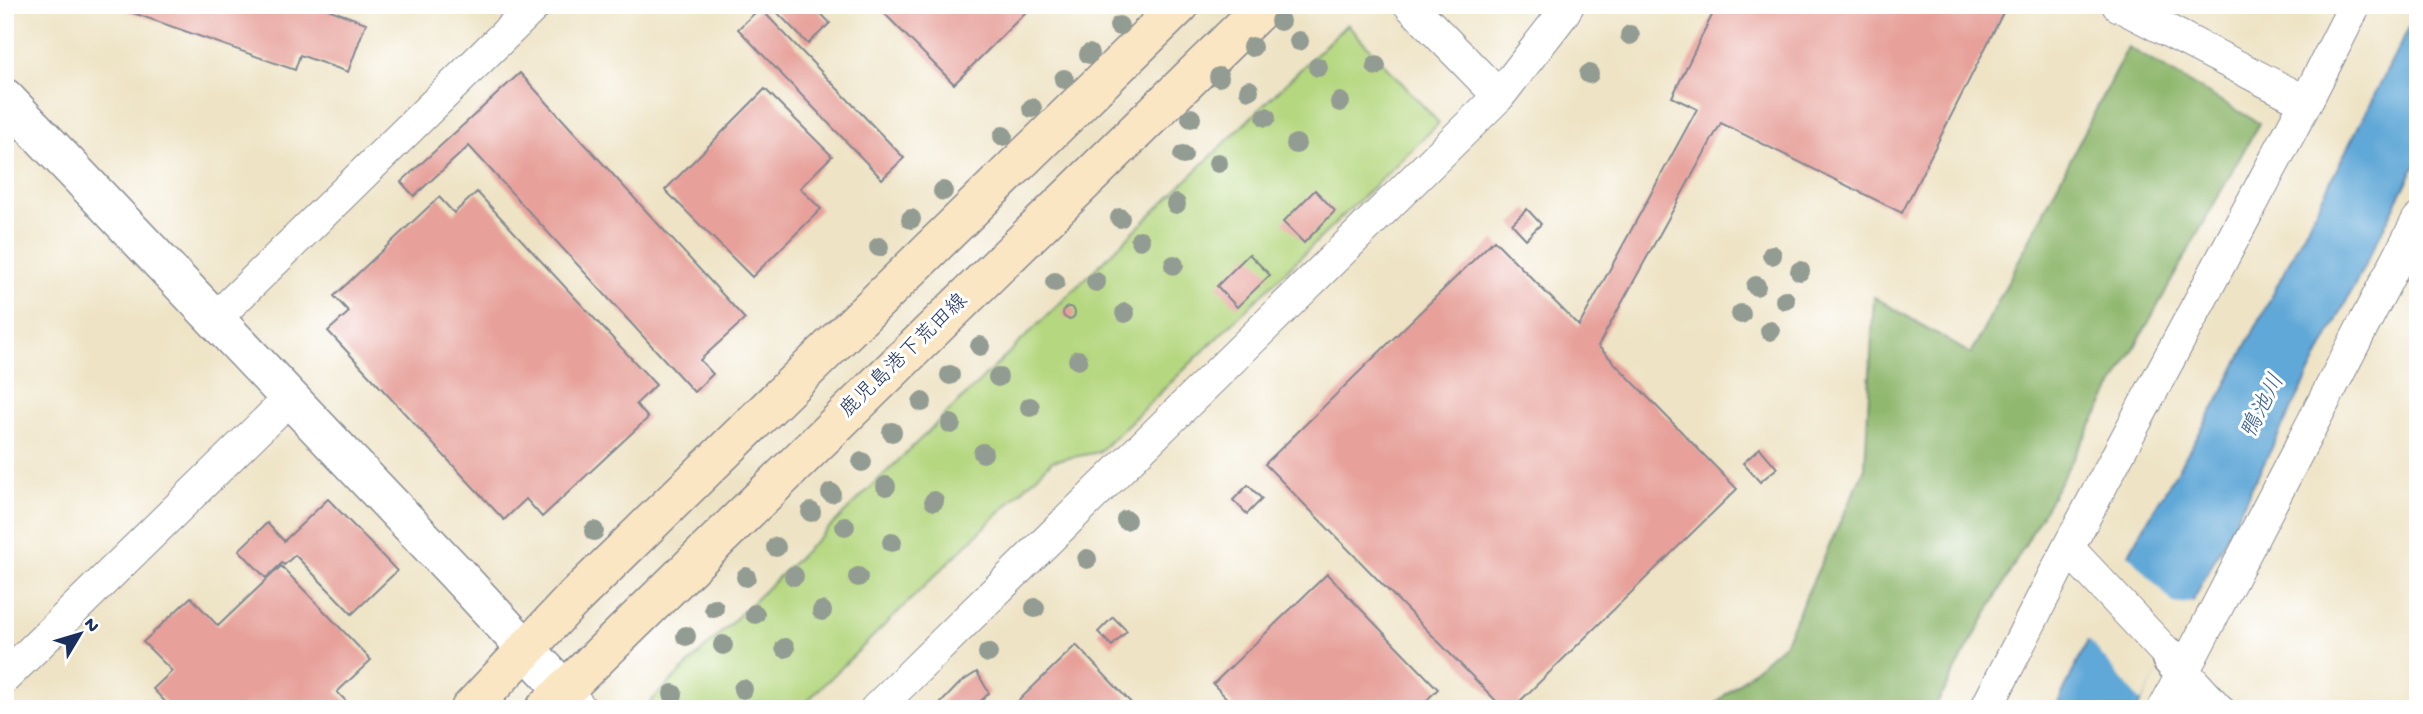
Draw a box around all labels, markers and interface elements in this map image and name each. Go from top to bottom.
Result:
street label: 鹿児島港下荒田線 [835,289,974,424]
water label: 鴨池川 [2235,370,2292,444]
north arrow [46,598,116,668]
text: N [78,614,104,638]

